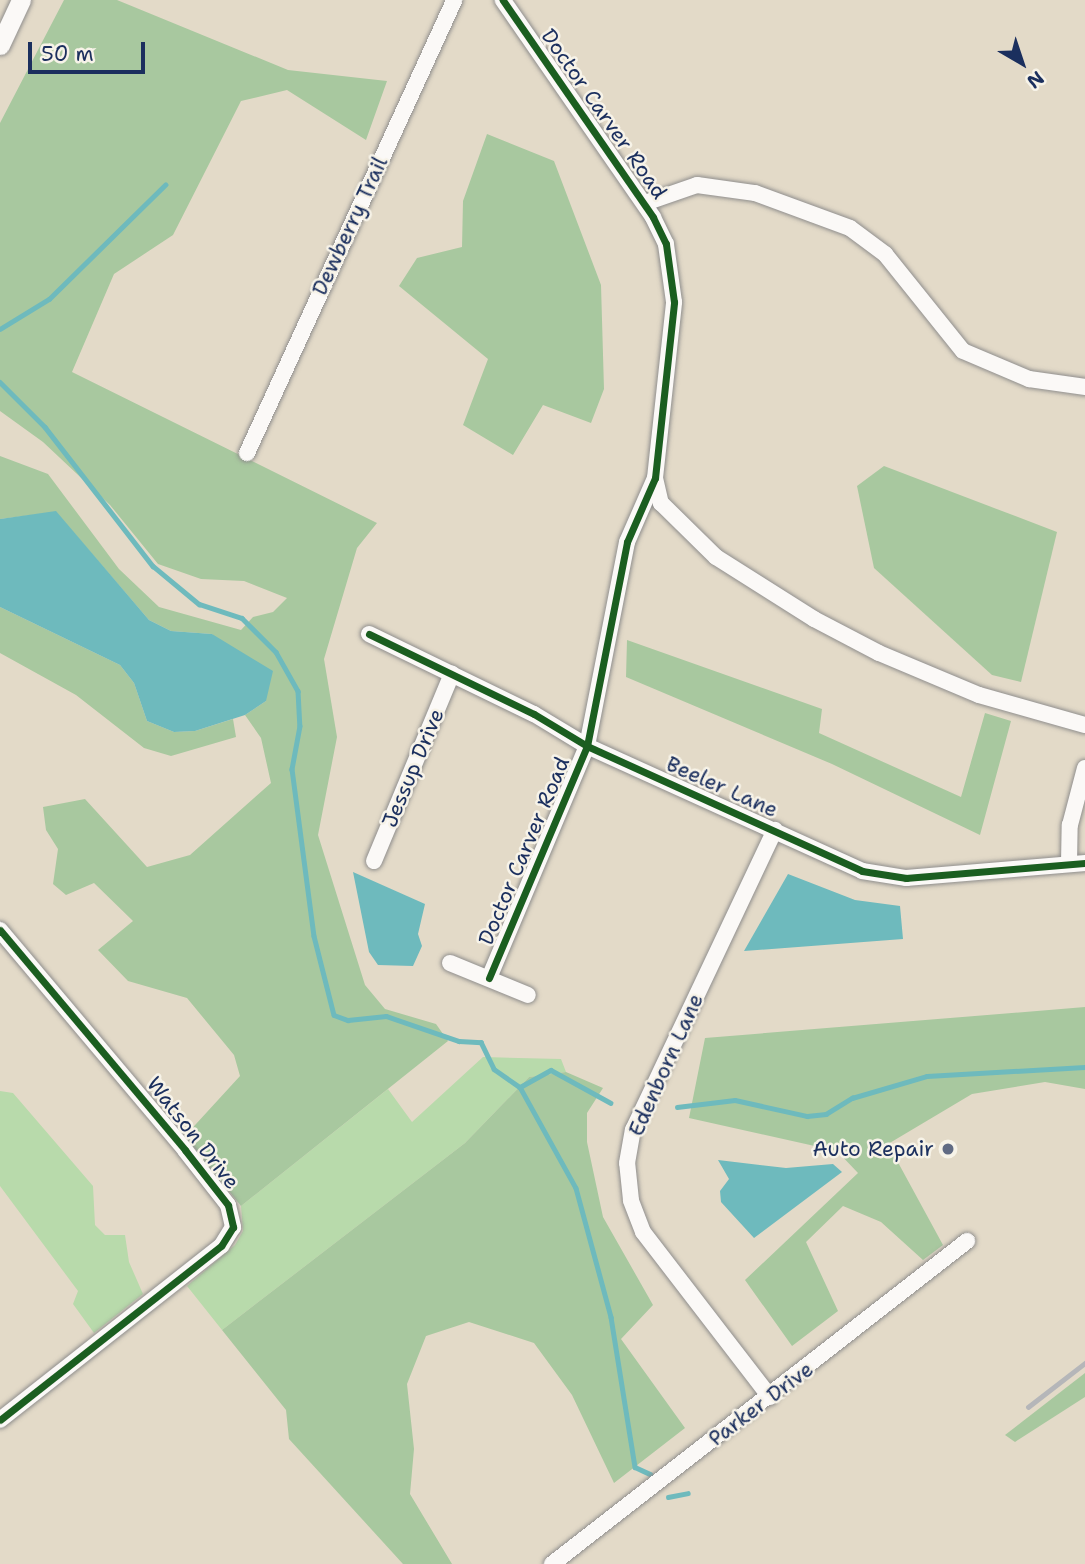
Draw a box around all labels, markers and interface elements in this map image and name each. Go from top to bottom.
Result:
street label: Doctor Carver Road [536,24,672,204]
scale bar [32,28,149,72]
north arrow [987,28,1057,98]
text: 50 m [41,40,94,68]
text: N [1022,65,1049,94]
street label: Dewberry Trail [307,153,393,299]
street label: Jessup Drive [377,705,449,831]
street label: Beeler Lane [662,751,782,823]
street label: Doctor Carver Road [473,753,575,949]
street label: Edenborn Lane [623,990,709,1140]
street label: Watson Drive [141,1072,245,1194]
place label: Auto Repair [812,1136,934,1162]
marker: Auto Repair [940,1141,956,1157]
street label: Parker Drive [704,1356,818,1452]

